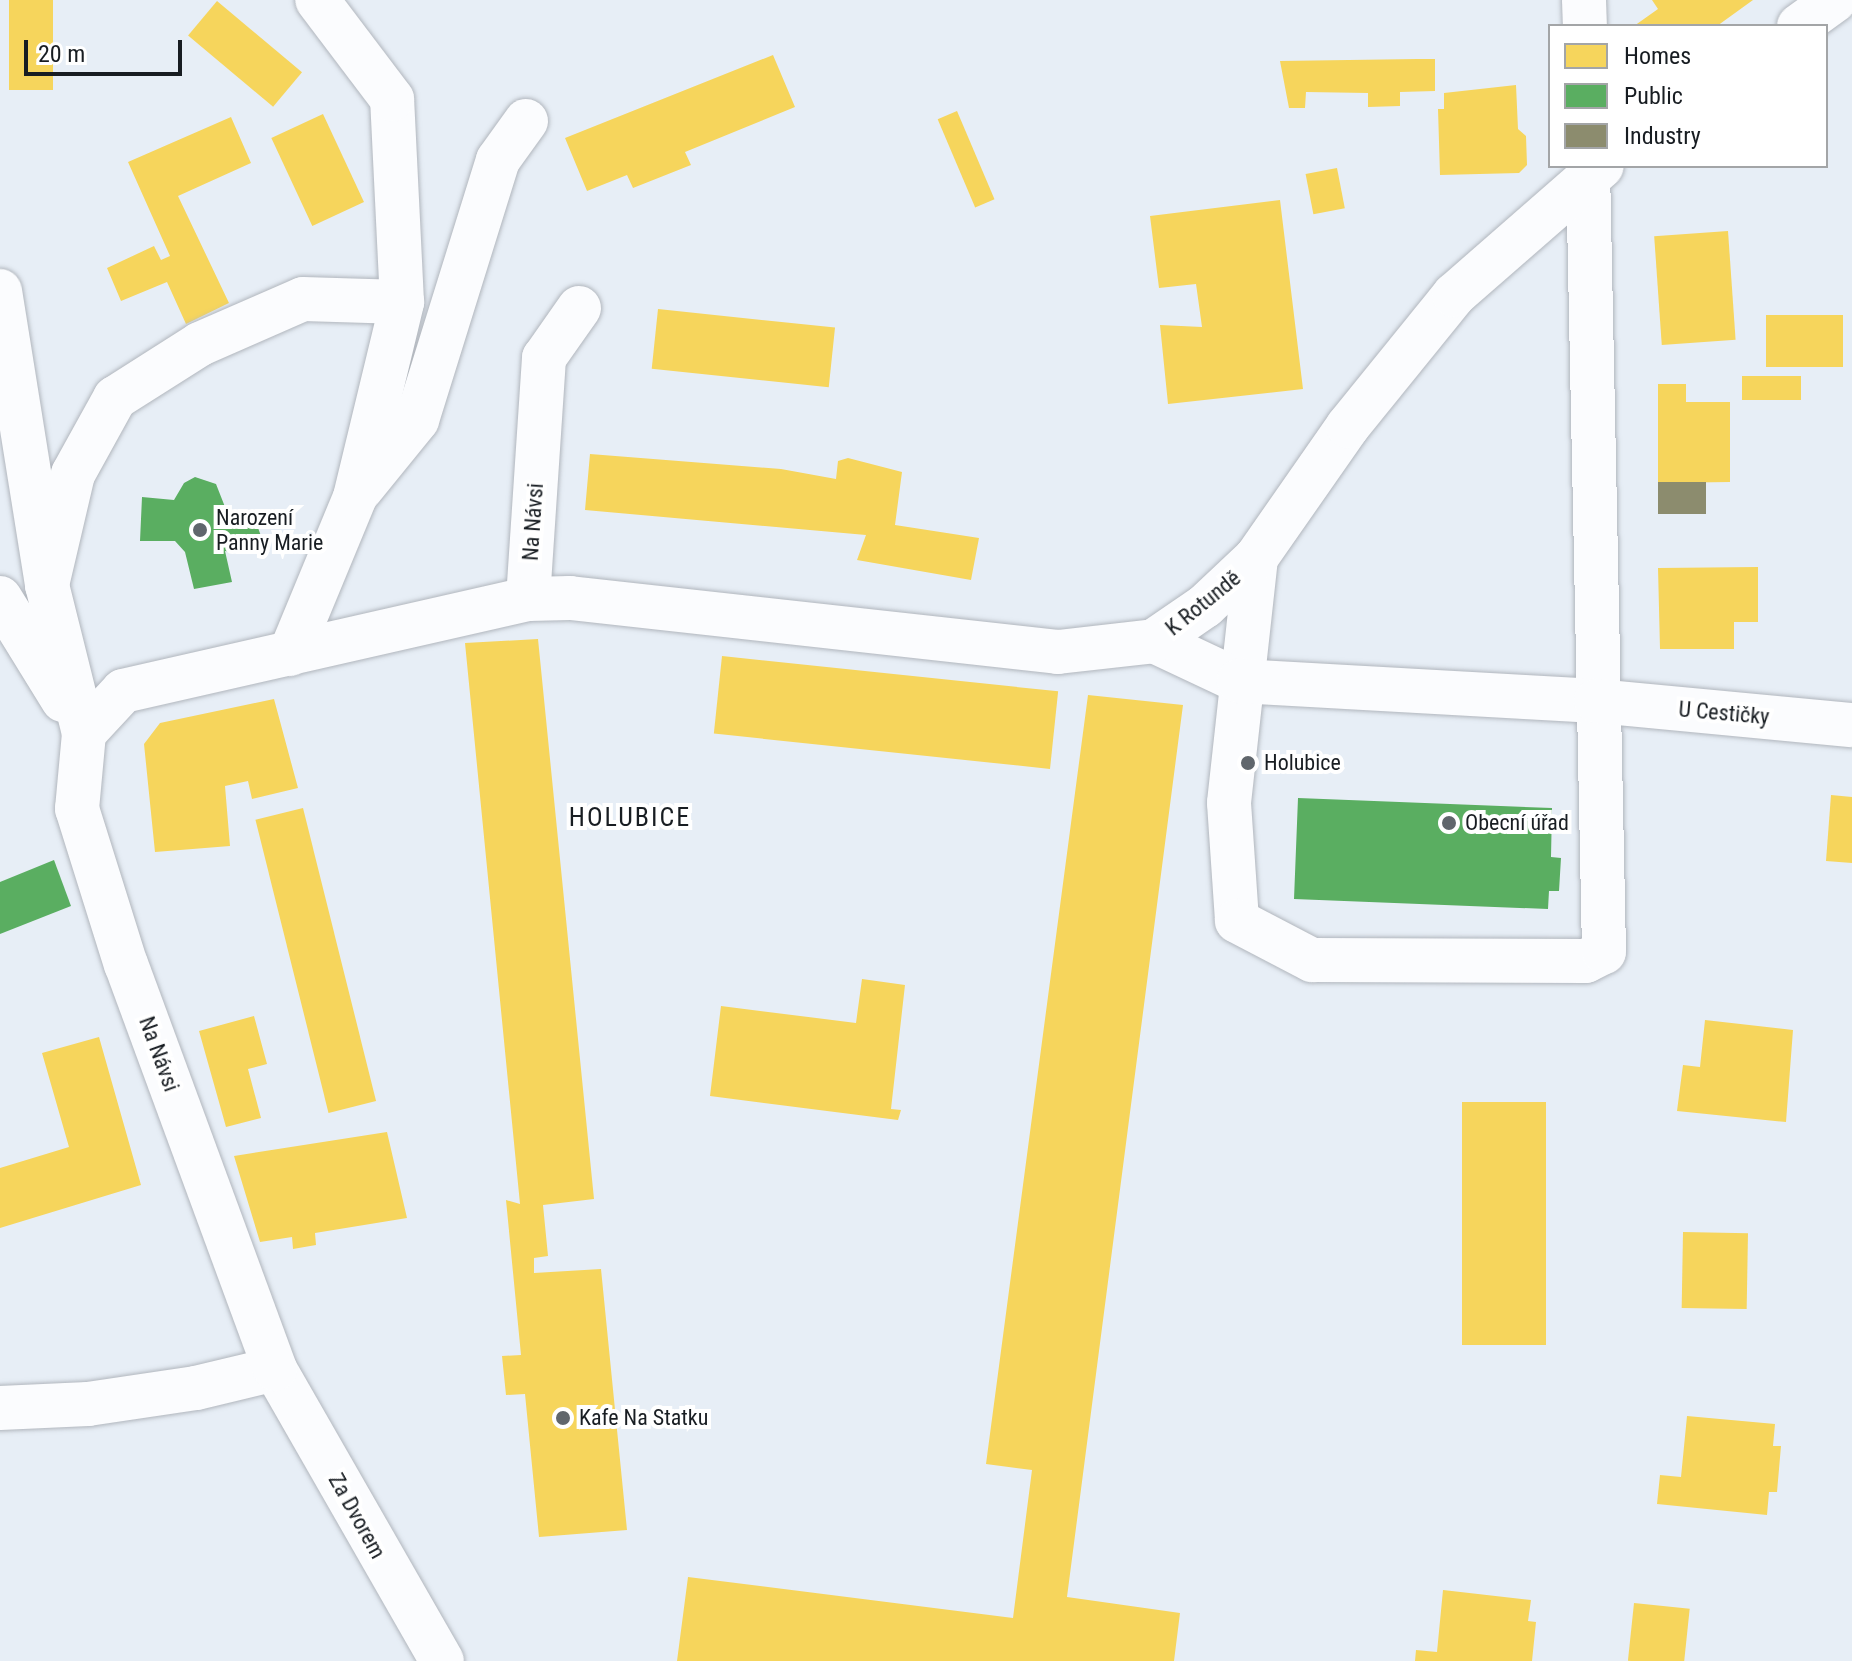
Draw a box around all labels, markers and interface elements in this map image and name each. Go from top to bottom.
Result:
scale bar [28,24,186,74]
legend [1548,24,1828,168]
text: 20 m [38,40,85,68]
text: Homes [1624,42,1691,70]
text: Public [1624,82,1683,110]
text: Industry [1624,122,1701,150]
street label: Na Návsi [517,482,549,562]
place label: Narození Panny Marie [216,504,323,556]
marker: Narození Panny Marie [191,521,209,539]
street label: K Rotundě [1160,565,1246,641]
street label: U Cestičky [1678,696,1770,730]
place label: Holubice [1264,750,1341,776]
marker: Holubice [1239,754,1257,772]
district label: HOLUBICE [569,802,691,834]
place label: Obecní úřad [1465,810,1569,836]
marker: Obecní úřad [1440,814,1458,832]
street label: Na Návsi [133,1013,185,1095]
place label: Kafe Na Statku [579,1405,708,1431]
marker: Kafe Na Statku [554,1409,572,1427]
street label: Za Dvorem [323,1469,391,1563]

